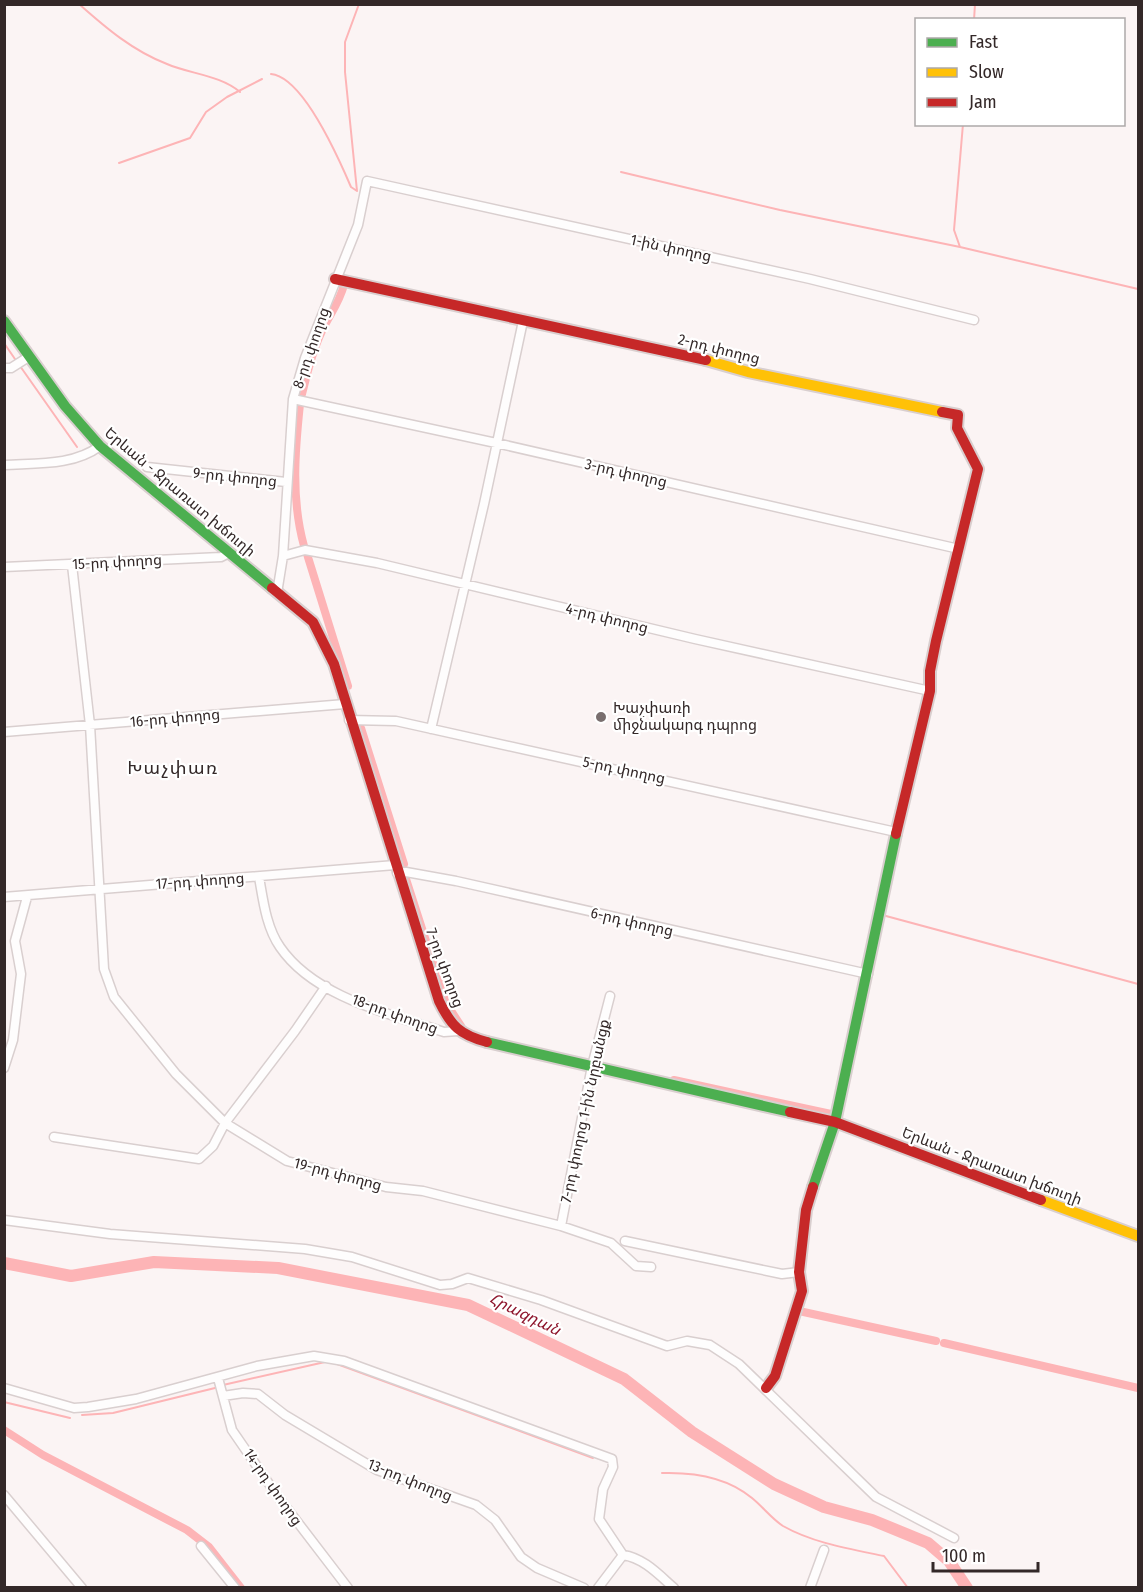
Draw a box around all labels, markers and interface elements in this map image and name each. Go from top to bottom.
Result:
legend [915,18,1125,126]
text: Fast [969,31,998,53]
text: Slow [969,61,1004,83]
text: Jam [969,91,997,113]
street label: 1-ին փողոց [629,231,713,265]
street label: 8-րդ փողոց [289,305,333,391]
street label: 2-րդ փողոց [676,330,762,368]
street label: Երևան - Ջրառատ խճուղի [101,424,259,560]
street label: 3-րդ փողոց [583,455,669,491]
street label: 9-րդ փողոց [192,464,278,490]
street label: 15-րդ փողոց [72,551,162,573]
street label: 4-րդ փողոց [564,599,650,637]
place label: Խաչփառի միջնակարգ դպրոց [613,699,757,734]
street label: 16-րդ փողոց [129,705,221,731]
marker: Խաչփառի միջնակարգ դպրոց [594,710,608,724]
street label: 5-րդ փողոց [581,752,667,788]
district label: Խաչփառ [127,757,219,779]
street label: 17-րդ փողոց [155,869,245,893]
street label: 6-րդ փողոց [589,904,675,940]
street label: 7-րդ փողոց [422,926,468,1010]
street label: 18-րդ փողոց [349,990,441,1038]
street label: 7-րդ փողոց 1-ին նրբանցք [557,1018,613,1204]
street label: Երևան - Ջրառատ խճուղի [899,1123,1085,1209]
street label: 19-րդ փողոց [292,1154,384,1194]
water label: Հրազդան [486,1289,565,1340]
street label: 14-րդ փողոց [240,1445,306,1529]
street label: 13-րդ փողոց [365,1455,455,1505]
scale bar [933,1535,1038,1573]
text: 100 m [942,1545,986,1567]

